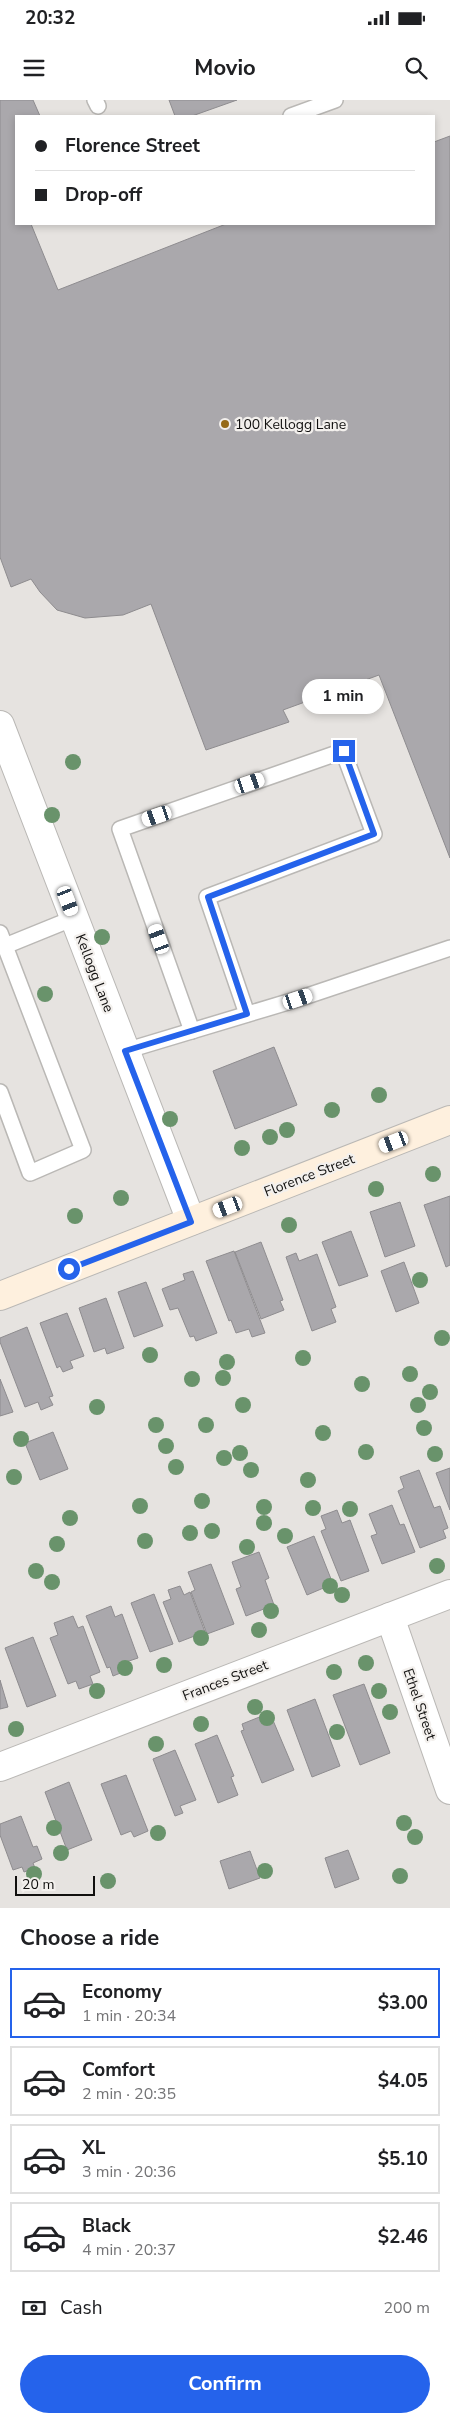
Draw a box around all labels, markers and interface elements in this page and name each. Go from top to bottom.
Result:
text: 20:32 [25,5,75,31]
text: Movio [194,53,256,83]
icon: menu [20,54,48,82]
icon: search [402,54,430,82]
text: Florence Street [65,133,200,159]
text: Drop-off [65,182,142,208]
place label: 100 Kellogg Lane [235,415,346,434]
marker: 100 Kellogg Lane [219,418,231,430]
callout: 1 min [303,678,385,714]
text: 1 min [322,685,364,707]
route end [333,740,355,762]
car [233,771,266,795]
car [140,804,173,828]
car [55,884,80,918]
car [146,922,171,956]
street label: Kellogg Lane [71,931,118,1015]
car [281,987,314,1011]
car [377,1130,410,1154]
street label: Florence Street [261,1149,357,1201]
car [211,1195,244,1219]
route start [58,1258,80,1280]
street label: Frances Street [180,1655,271,1705]
street label: Ethel Street [398,1666,441,1742]
scale bar [15,1873,95,1896]
text: 20 m [22,1875,54,1894]
text: Choose a ride [20,1923,159,1953]
text: Economy [82,1979,162,2005]
icon: car [22,1981,67,2026]
text: $3.00 [378,1990,428,2016]
text: 1 min · 20:34 [82,2005,176,2027]
text: Comfort [82,2057,155,2083]
icon: car [22,2059,67,2104]
text: $4.05 [378,2068,428,2094]
text: 2 min · 20:35 [82,2083,176,2105]
text: XL [82,2135,105,2161]
icon: car [22,2137,67,2182]
text: $5.10 [378,2146,428,2172]
text: 3 min · 20:36 [82,2161,176,2183]
text: Black [82,2213,131,2239]
icon: car [22,2215,67,2260]
text: $2.46 [378,2224,428,2250]
text: 4 min · 20:37 [82,2239,176,2261]
icon: cash [20,2294,48,2322]
text: Cash [60,2295,102,2321]
text: 200 m [383,2297,430,2319]
button: Confirm [20,2355,430,2413]

